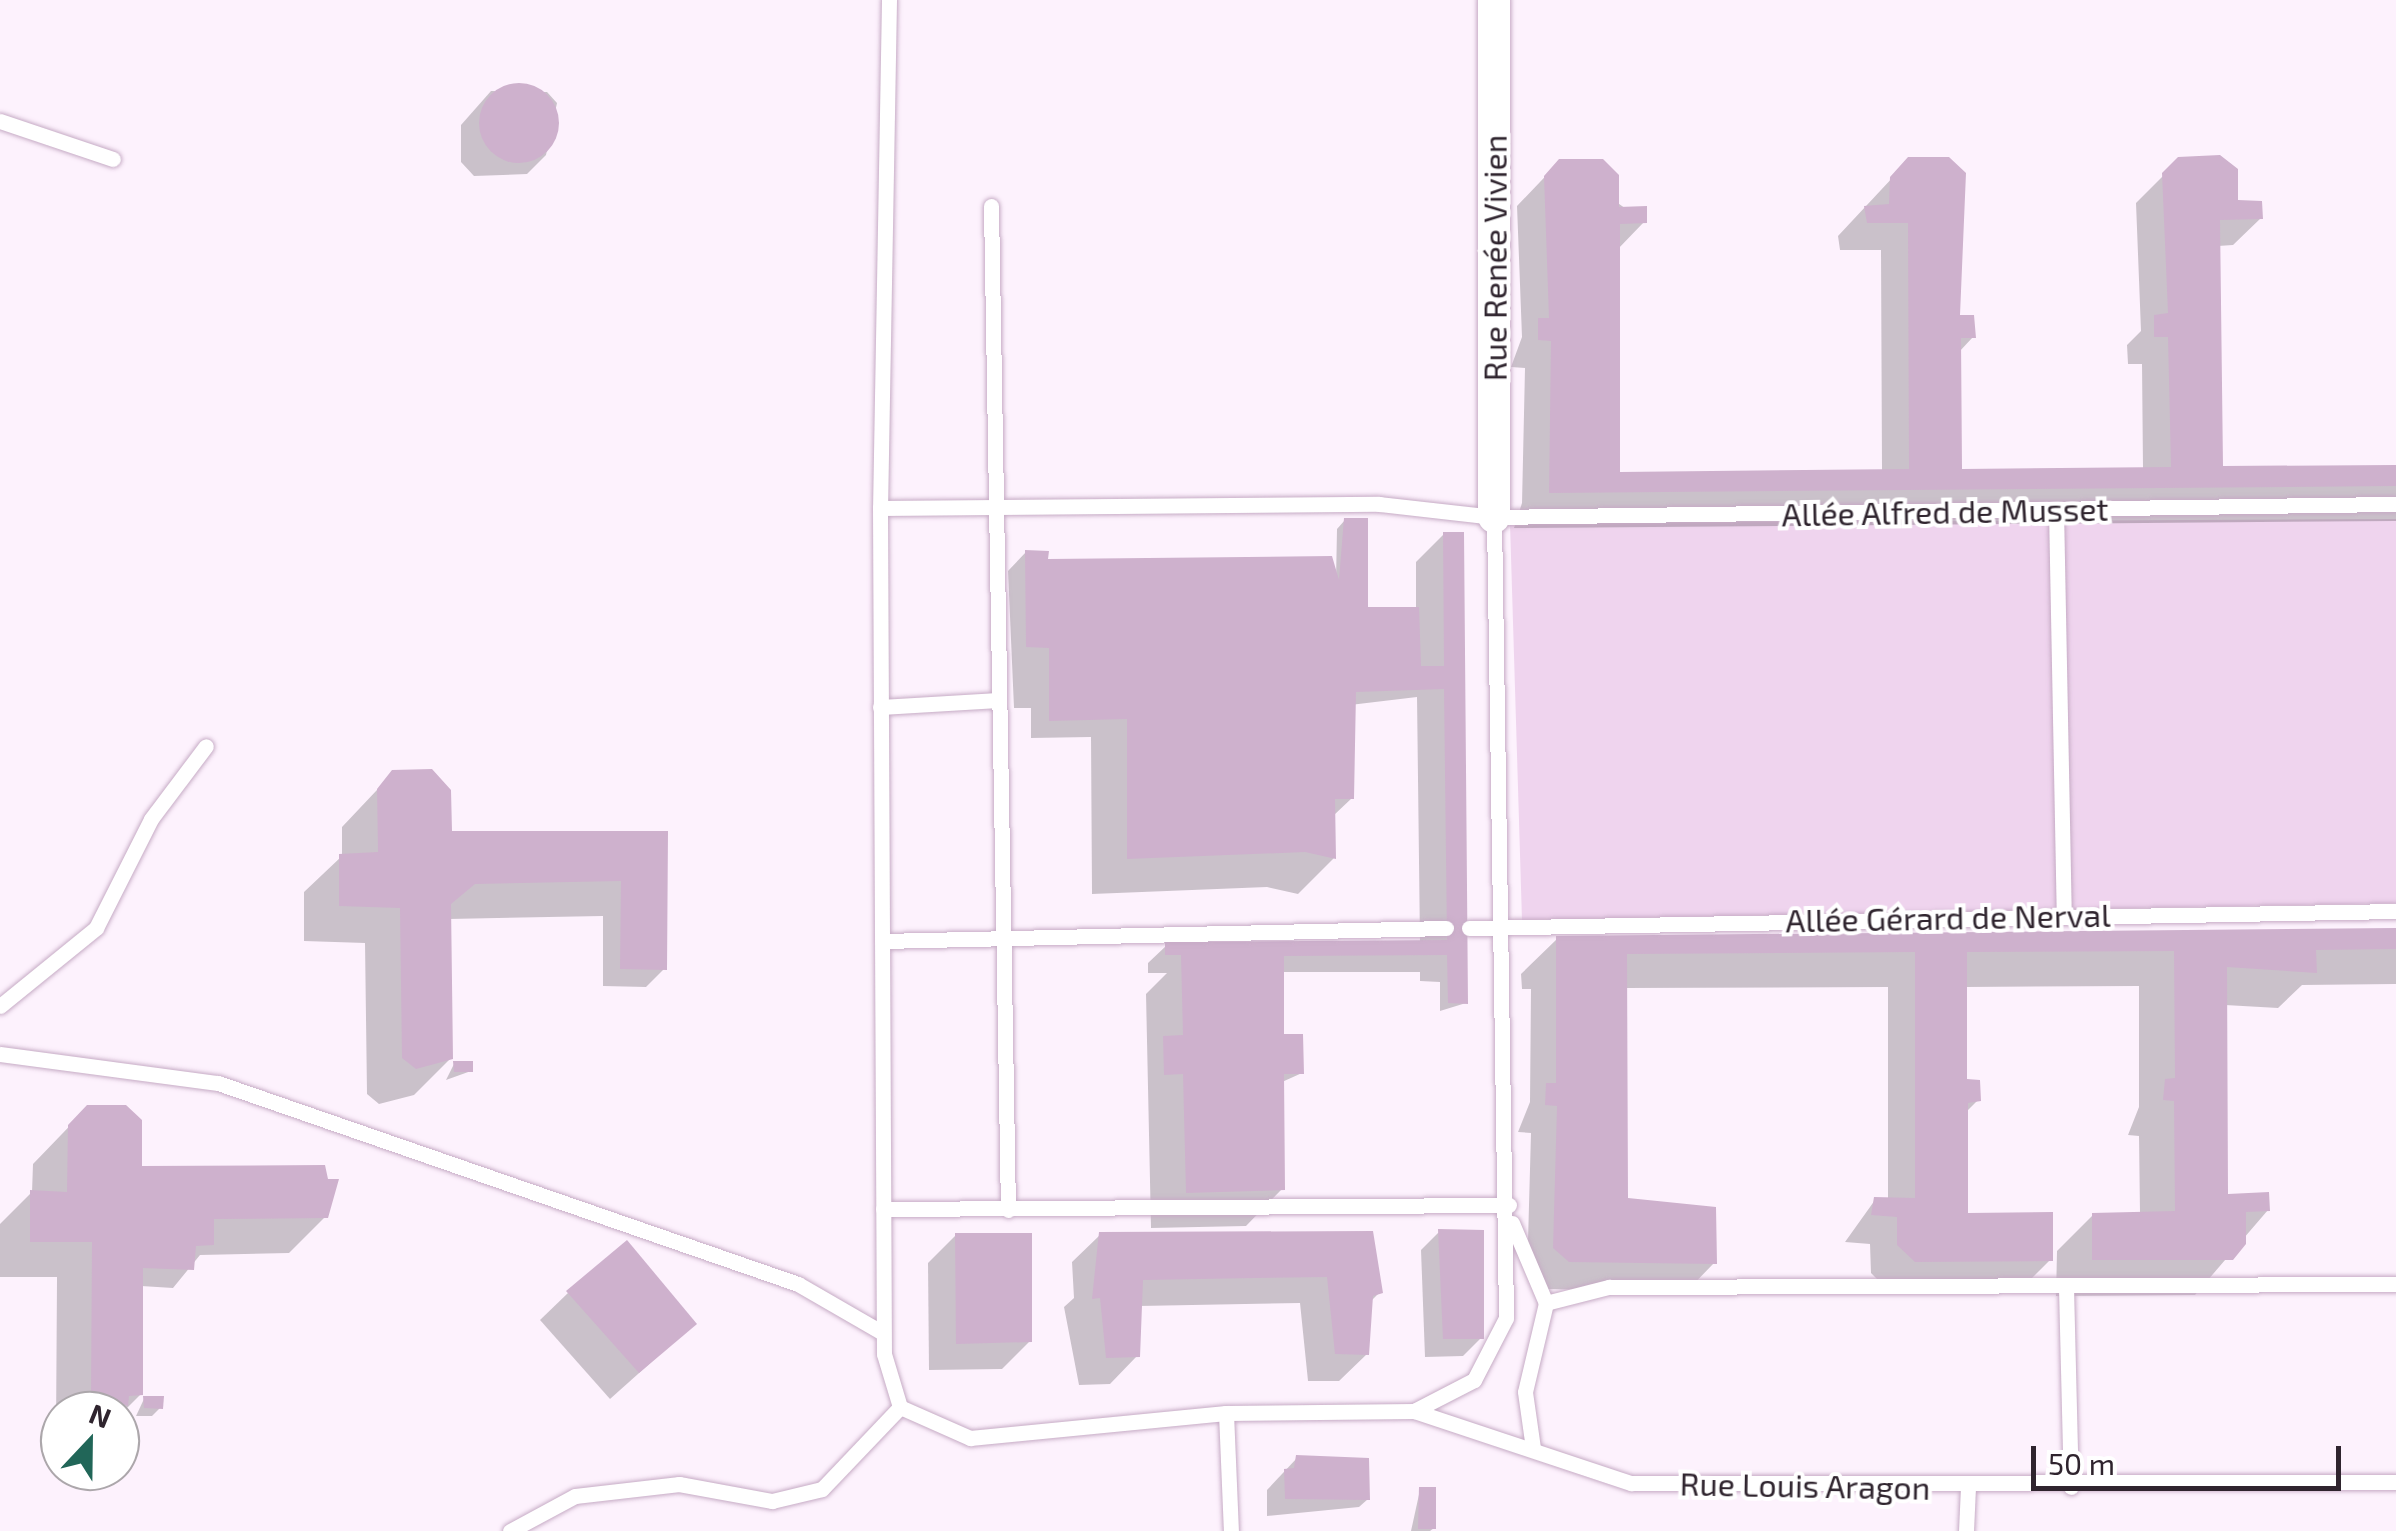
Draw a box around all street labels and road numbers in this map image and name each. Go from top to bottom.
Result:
street label: Rue Renée Vivien [1475,134,1513,382]
street label: Allée Alfred de Musset [1781,489,2109,533]
street label: Allée Gérard de Nerval [1785,895,2111,939]
street label: Rue Louis Aragon [1679,1464,1931,1506]

